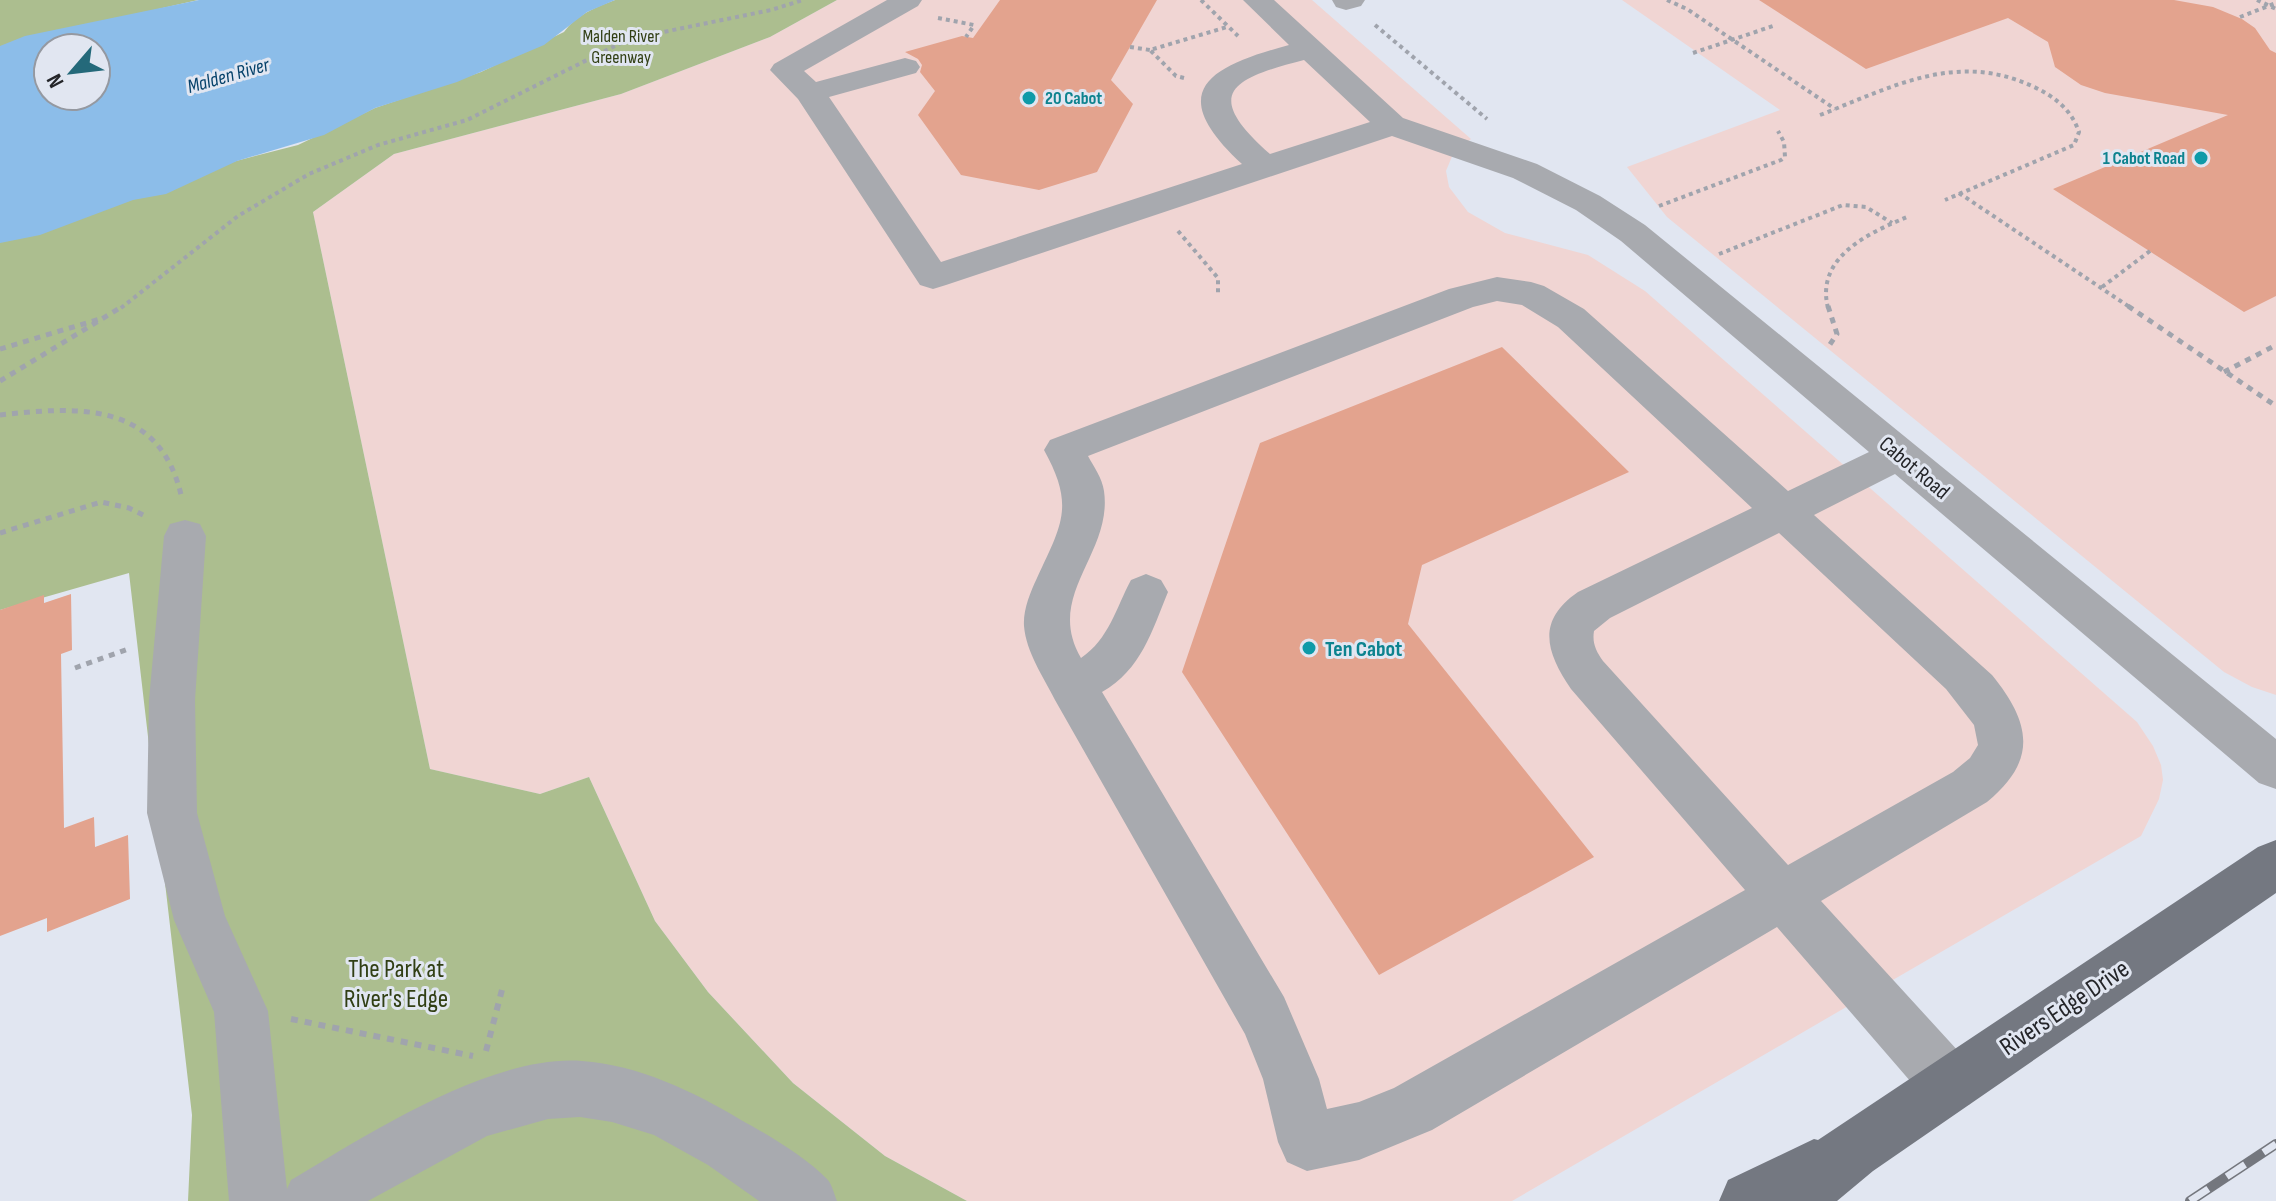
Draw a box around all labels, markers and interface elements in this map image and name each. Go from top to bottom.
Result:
park label: Malden River Greenway [582,26,660,68]
north arrow [32,32,112,112]
water label: Malden River [184,52,273,99]
text: N [41,69,70,92]
place label: 20 Cabot [1045,88,1102,109]
marker: 20 Cabot [1020,89,1038,107]
place label: 1 Cabot Road [2103,148,2185,169]
marker: 1 Cabot Road [2192,149,2210,167]
street label: Cabot Road [1873,431,1955,505]
place label: Ten Cabot [1325,636,1402,663]
marker: Ten Cabot [1300,639,1318,657]
park label: The Park at River's Edge [344,954,448,1015]
street label: Rivers Edge Drive [1994,954,2135,1063]

